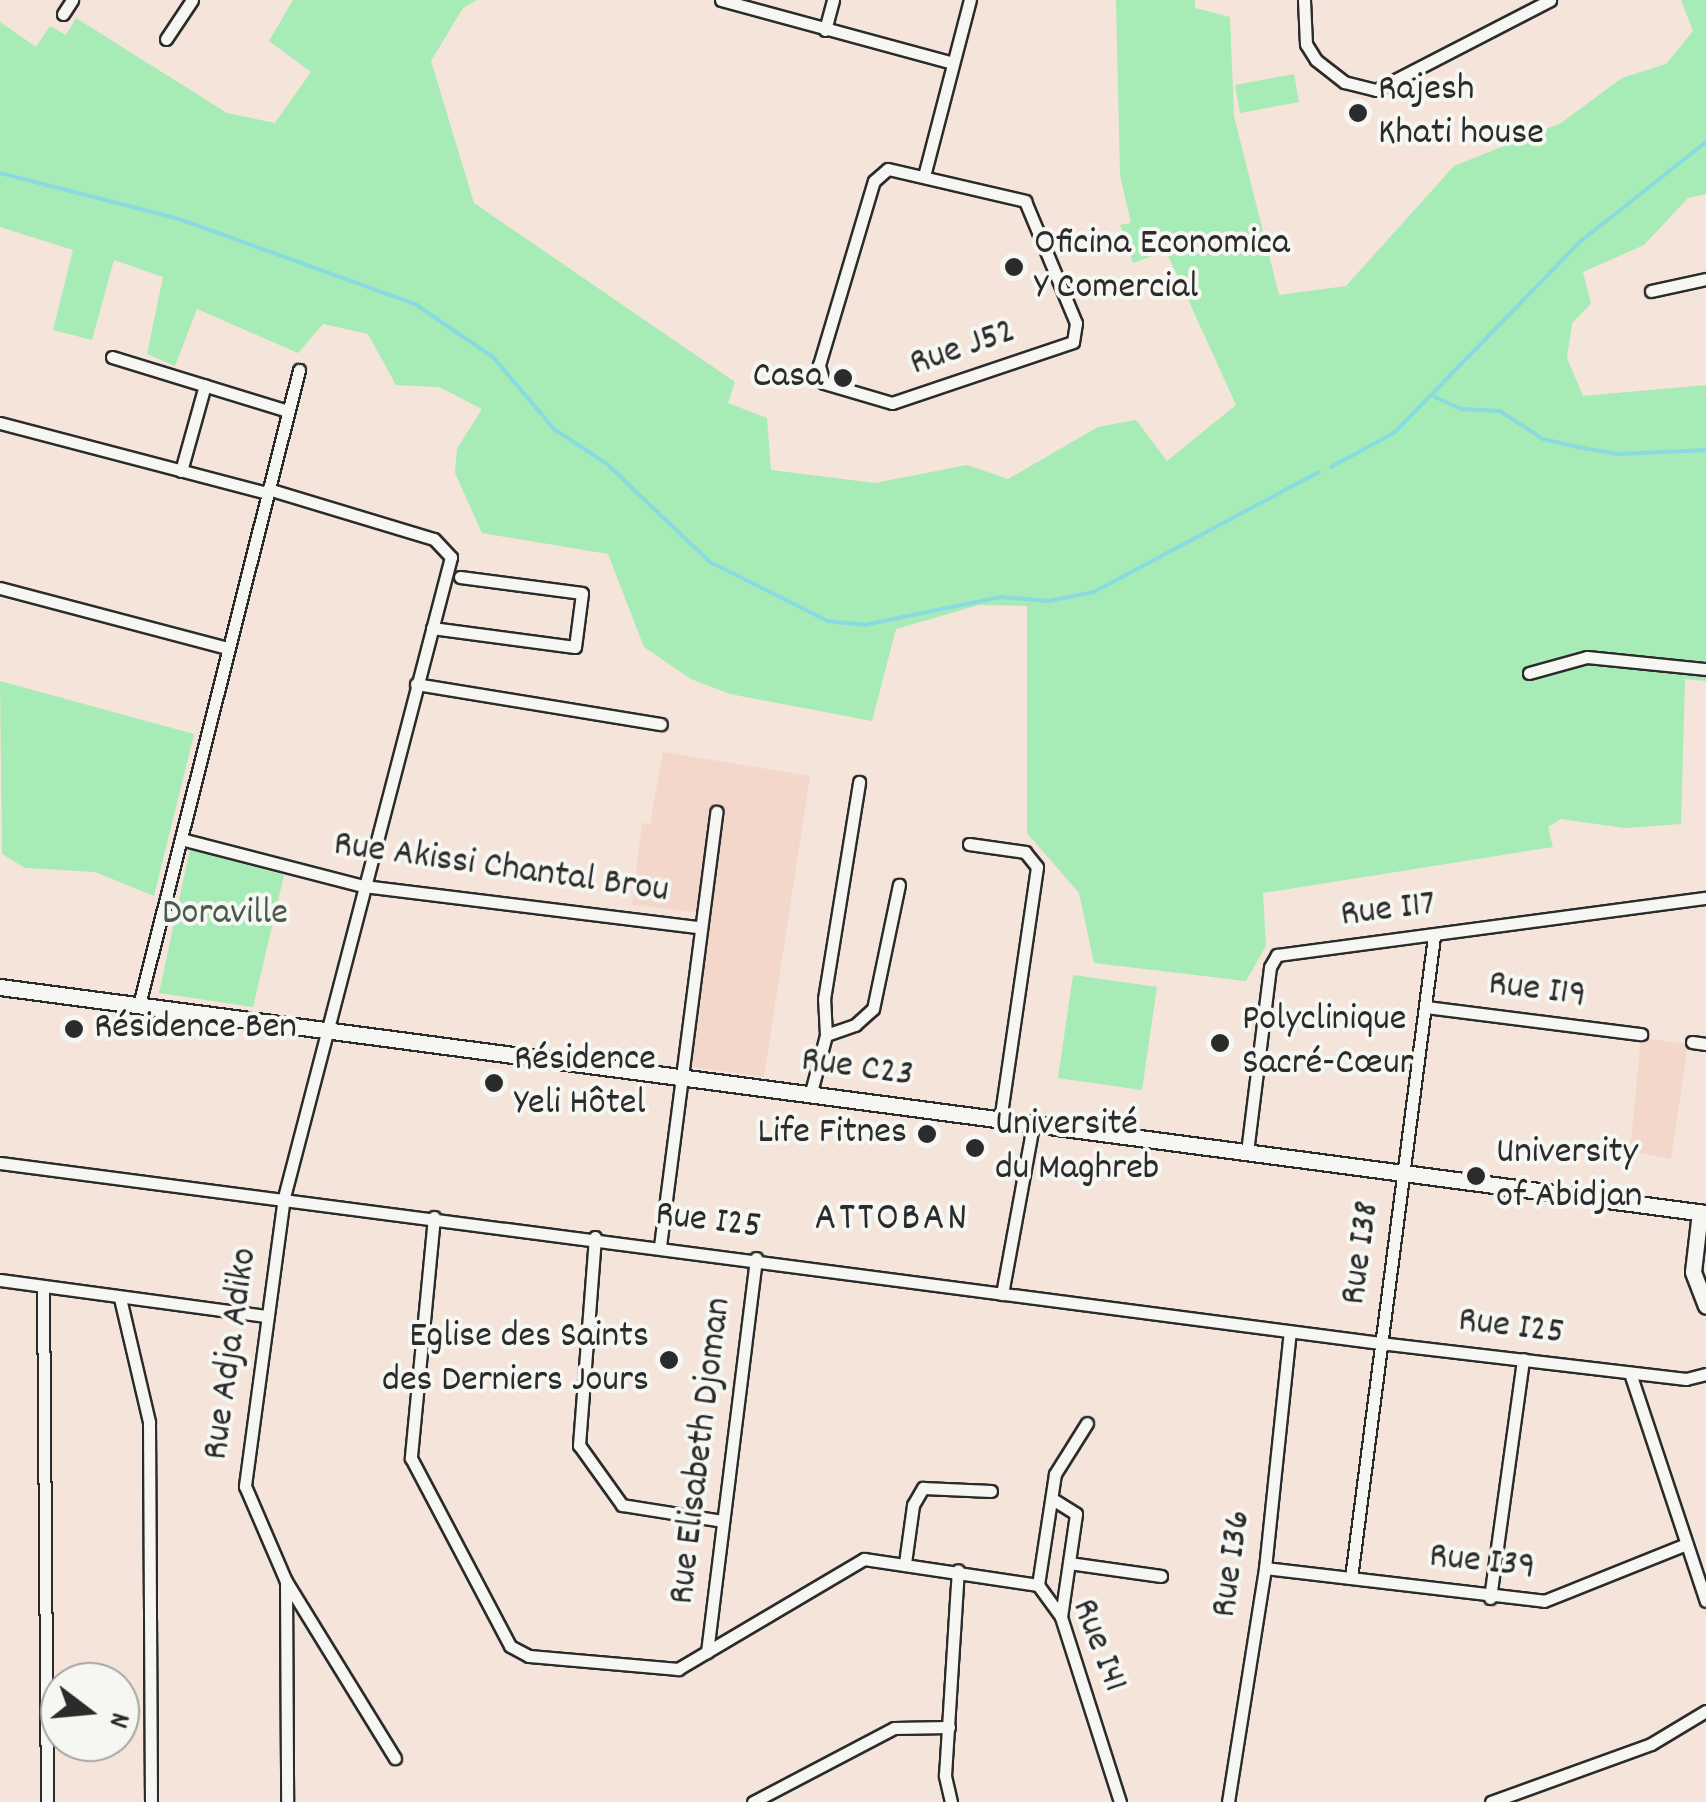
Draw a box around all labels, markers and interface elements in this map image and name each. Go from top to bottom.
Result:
place label: Rajesh Khati house [1378,68,1544,157]
marker: Rajesh Khati house [1347,102,1369,124]
place label: Oficina Economica Y Comercial [1034,222,1290,312]
marker: Oficina Economica Y Comercial [1003,256,1025,278]
street label: Rue J52 [904,310,1022,388]
place label: Casa [753,355,823,401]
marker: Casa [832,367,854,389]
street label: Rue Akissi Chantal Brou [331,823,671,915]
street label: Rue I17 [1338,883,1438,939]
park label: Doraville [162,892,288,938]
street label: Rue I19 [1486,962,1588,1020]
place label: Polyclinique Sacré-Cœur [1242,998,1414,1088]
place label: Résidence Ben [94,1006,297,1052]
marker: Résidence Ben [63,1018,85,1040]
marker: Polyclinique Sacré-Cœur [1207,1030,1233,1056]
place label: Résidence Yeli Hôtel [514,1038,656,1128]
street label: Rue C23 [798,1039,916,1099]
marker: Résidence Yeli Hôtel [483,1072,505,1094]
place label: Université du Maghreb [995,1103,1159,1192]
place label: Life Fitnes [758,1111,907,1157]
marker: Life Fitnes [916,1123,938,1145]
place label: University of Abidjan [1496,1131,1642,1220]
marker: Université du Maghreb [964,1137,986,1159]
marker: University of Abidjan [1465,1165,1487,1187]
street label: Rue I25 [652,1193,764,1251]
district label: ATTOBAN [815,1197,969,1245]
street label: Rue I38 [1332,1198,1392,1308]
street label: Rue Adja Adiko [195,1245,269,1463]
street label: Rue Elisabeth Djoman [661,1295,743,1607]
street label: Rue I25 [1455,1299,1567,1357]
place label: Eglise des Saints des Derniers Jours [382,1315,649,1405]
marker: Eglise des Saints des Derniers Jours [658,1349,680,1371]
street label: Rue I36 [1203,1508,1263,1620]
street label: Rue I39 [1427,1535,1537,1591]
street label: Rue I41 [1059,1593,1137,1699]
north arrow [40,1662,140,1762]
text: N [96,1708,138,1732]

